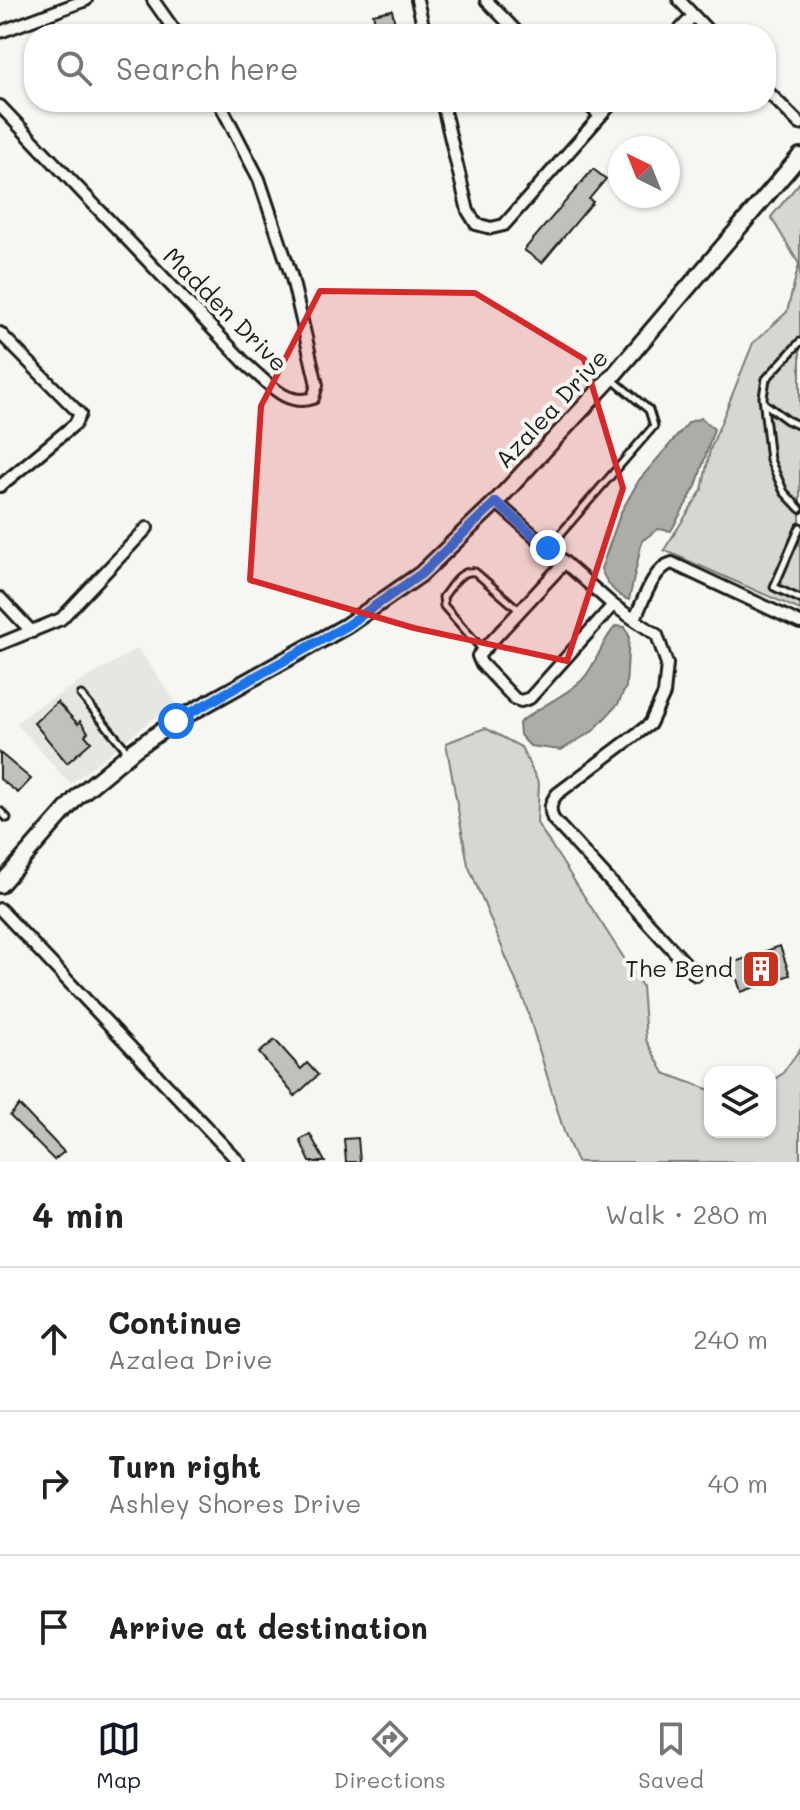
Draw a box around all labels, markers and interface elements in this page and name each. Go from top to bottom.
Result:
search box [24,24,776,112]
icon: search [52,46,96,90]
text: Search here [116,48,299,88]
north arrow [608,136,680,208]
street label: Madden Drive [157,240,295,378]
street label: Azalea Drive [488,342,614,474]
route end [530,530,566,566]
route start [158,703,194,739]
building icon: The Bend [740,948,782,990]
place label: The Bend [625,952,733,983]
map controls [704,1066,776,1138]
button: layers [704,1066,776,1138]
text: 4 min [32,1192,124,1237]
text: Walk · 280 m [605,1197,768,1231]
text: Continue [108,1302,241,1342]
icon: ahead [32,1317,76,1361]
text: 240 m [693,1322,768,1356]
text: Azalea Drive [108,1342,273,1376]
text: Turn right [108,1446,261,1486]
icon: right [32,1461,76,1505]
text: 40 m [708,1466,768,1500]
text: Ashley Shores Drive [108,1486,361,1520]
icon: arrive [32,1605,76,1649]
text: Arrive at destination [108,1607,428,1647]
tab: Map [96,1717,141,1794]
tab: Directions [334,1717,446,1794]
tab: Saved [638,1717,704,1794]

